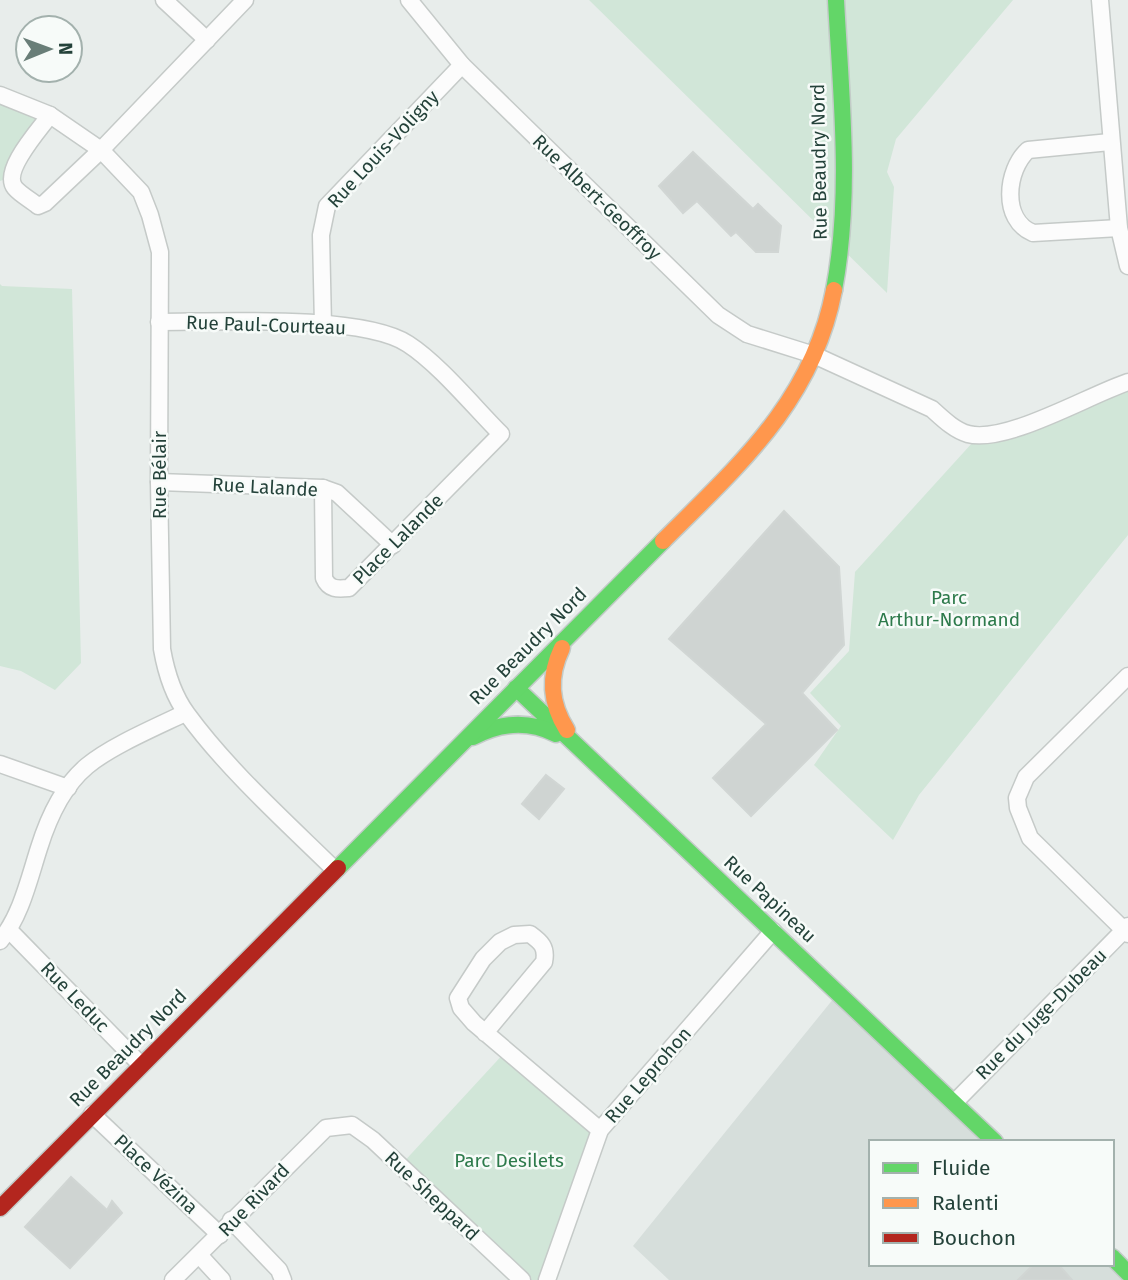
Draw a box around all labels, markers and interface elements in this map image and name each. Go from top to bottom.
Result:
north arrow [14,14,84,84]
text: N [54,42,77,55]
street label: Rue Beaudry Nord [806,84,832,240]
street label: Rue Louis-Voligny [323,85,444,213]
street label: Rue Albert-Geoffroy [528,130,667,265]
street label: Rue Paul-Courteau [186,311,346,339]
street label: Rue Bélair [148,430,171,519]
street label: Rue Lalande [211,473,319,501]
street label: Place Lalande [348,489,448,589]
street label: Rue Beaudry Nord [465,583,591,709]
park label: Parc Arthur-Normand [878,586,1020,631]
street label: Rue Papineau [719,850,821,948]
street label: Rue du Juge-Dubeau [971,944,1111,1084]
street label: Rue Leduc [36,957,114,1037]
street label: Rue Beaudry Nord [65,985,191,1111]
street label: Rue Leprohon [600,1022,696,1128]
street label: Place Vézina [109,1129,203,1219]
legend [869,1140,1114,1266]
street label: Rue Sheppard [380,1146,484,1246]
park label: Parc Desilets [454,1149,564,1172]
text: Fluide [932,1155,990,1181]
street label: Rue Rivard [214,1159,294,1241]
text: Ralenti [932,1190,999,1216]
text: Bouchon [932,1225,1016,1251]

